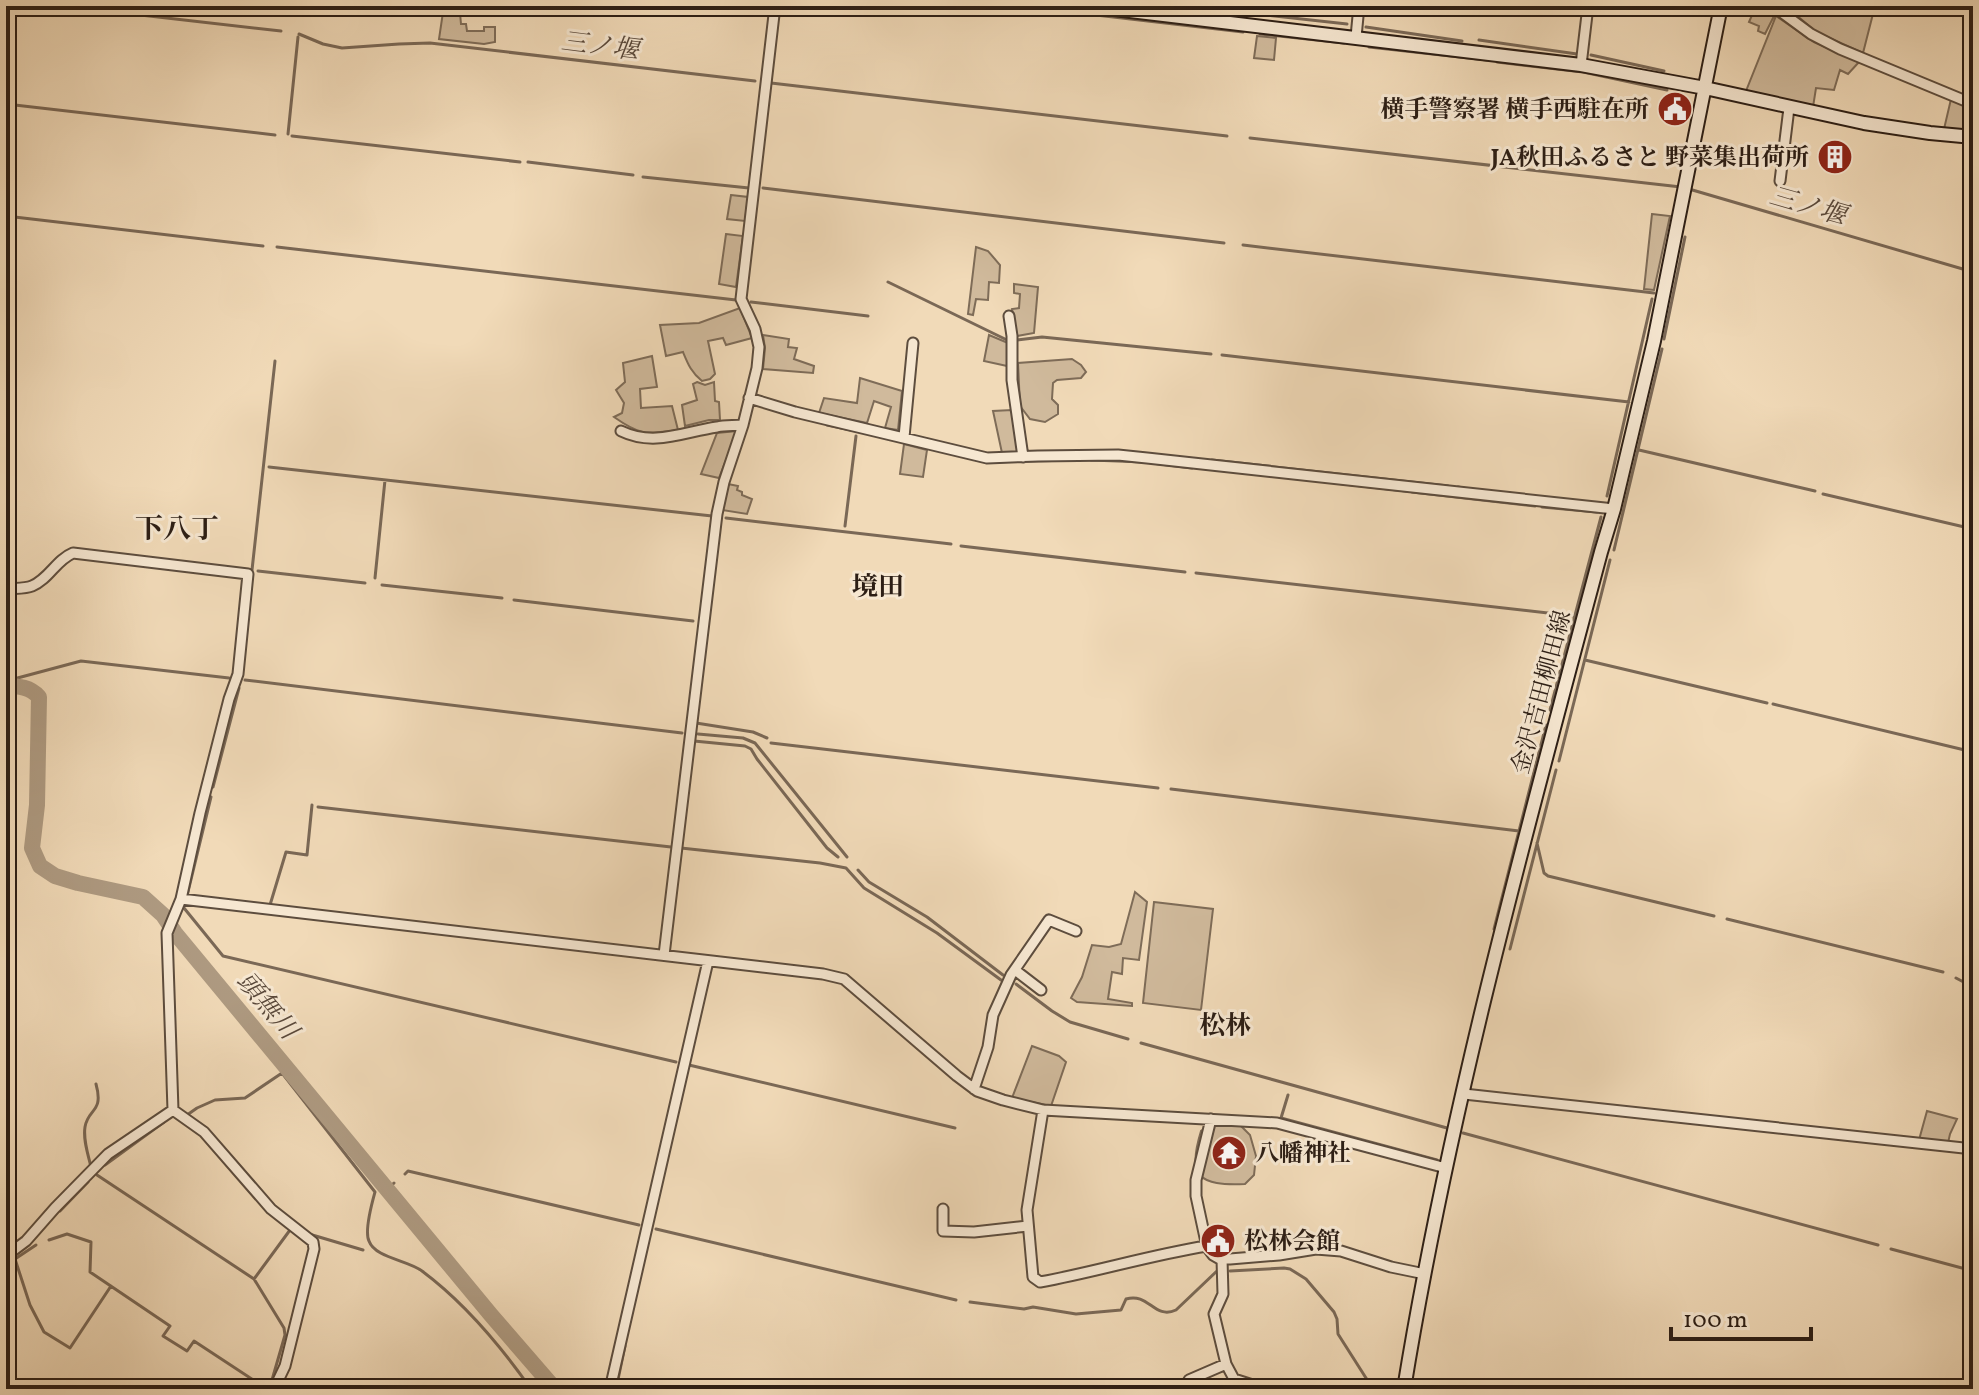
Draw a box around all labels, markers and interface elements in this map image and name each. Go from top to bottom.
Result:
water label: 三ノ堰 [559,24,645,70]
public building icon: 横手警察署 横手西駐在所 [1656,90,1694,128]
place label: 横手警察署 横手西駐在所 [1380,94,1649,128]
building icon: JA秋田ふるさと 野菜集出荷所 [1816,138,1854,176]
place label: JA秋田ふるさと 野菜集出荷所 [1490,142,1809,176]
water label: 三ノ堰 [1765,179,1854,236]
district label: 下八丁 [135,511,219,550]
district label: 境田 [852,570,904,606]
street label: 金沢吉田柳田線 [1505,607,1581,778]
water label: 頭無川 [228,965,307,1050]
district label: 松林 [1199,1009,1251,1045]
temple icon: 八幡神社 [1210,1134,1248,1172]
place label: 八幡神社 [1255,1138,1351,1172]
public building icon: 松林会館 [1199,1222,1237,1260]
place label: 松林会館 [1244,1226,1340,1260]
scale bar [1671,1291,1811,1341]
text: 100 m [1683,1304,1748,1338]

